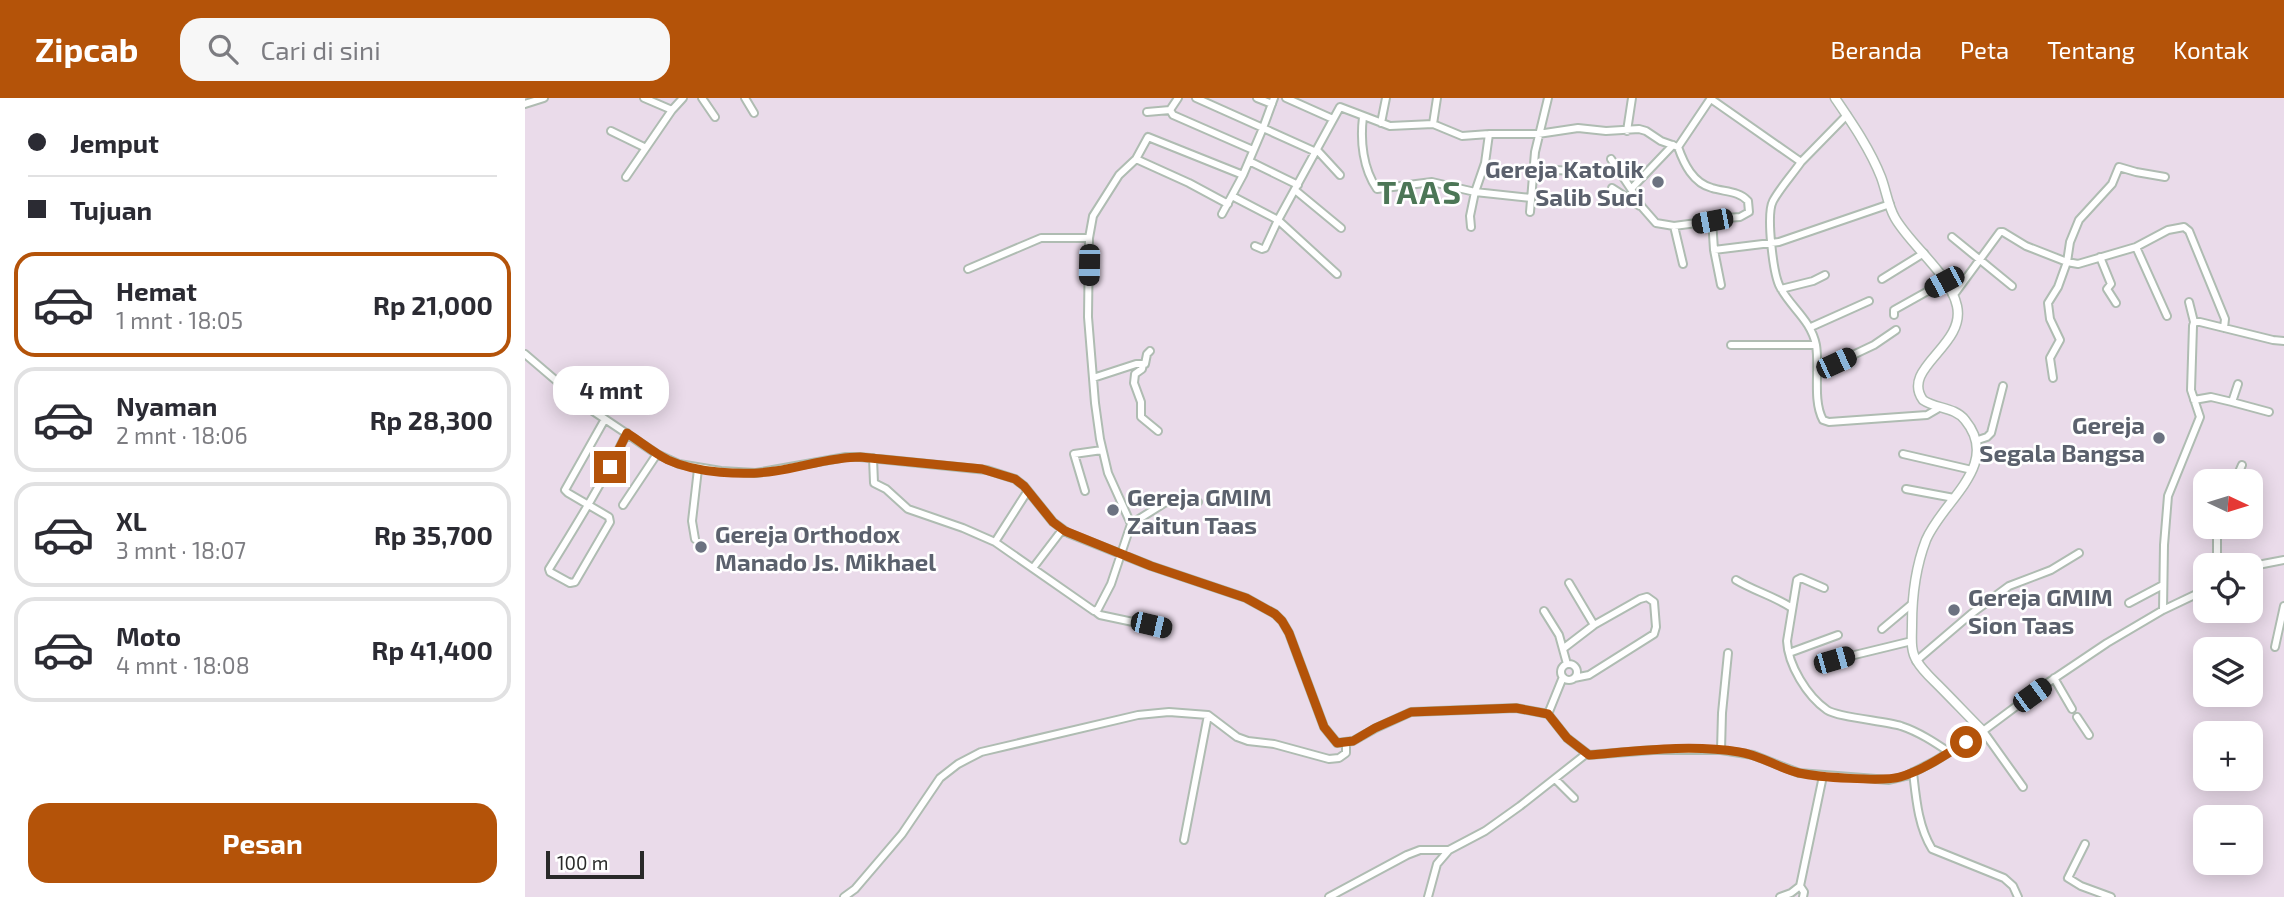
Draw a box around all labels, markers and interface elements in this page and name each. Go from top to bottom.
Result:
search box [180,18,670,81]
text: Zipcab [35,29,138,69]
icon: search [204,30,242,68]
text: Cari di sini [260,34,381,65]
text: Beranda [1831,35,1922,64]
text: Peta [1960,35,2009,64]
text: Tentang [2047,35,2135,64]
text: Kontak [2173,35,2249,64]
text: Jemput [70,127,159,158]
place label: Gereja Katolik Salib Suci [1485,154,1645,211]
district label: TAAS [1377,172,1463,210]
marker: Gereja Katolik Salib Suci [1650,174,1666,190]
text: Tujuan [70,194,152,225]
car [1690,207,1735,235]
car [1079,244,1100,286]
car [1921,263,1968,301]
icon: car [32,273,95,336]
text: Hemat [116,275,197,306]
text: Rp 21,000 [373,289,493,320]
text: 1 mnt · 18:05 [116,306,243,334]
car [1813,345,1860,381]
callout: 4 mnt [552,366,668,414]
text: 4 mnt [579,376,643,404]
icon: car [32,388,95,451]
text: Nyaman [116,390,217,421]
text: Rp 28,300 [370,404,493,435]
place label: Gereja Segala Bangsa [1979,410,2145,467]
text: 2 mnt · 18:06 [116,421,248,449]
marker: Gereja Segala Bangsa [2151,430,2167,446]
route end [594,451,626,483]
north arrow [2193,469,2263,539]
map controls [2193,469,2263,875]
place label: Gereja GMIM Zaitun Taas [1127,482,1272,539]
marker: Gereja GMIM Zaitun Taas [1105,502,1121,518]
icon: car [32,503,95,566]
text: XL [116,505,147,536]
text: Rp 35,700 [374,519,493,550]
place label: Gereja Orthodox Manado Js. Mikhael [715,519,936,576]
text: 3 mnt · 18:07 [116,536,246,564]
marker: Gereja Orthodox Manado Js. Mikhael [693,539,709,555]
button: locate [2193,553,2263,623]
place label: Gereja GMIM Sion Taas [1968,582,2113,639]
marker: Gereja GMIM Sion Taas [1946,602,1962,618]
car [1129,610,1174,640]
icon: car [32,618,95,681]
text: Moto [116,620,181,651]
text: Rp 41,400 [372,634,493,665]
button: layers [2193,637,2263,707]
car [1811,644,1858,676]
text: 4 mnt · 18:08 [116,651,250,679]
car [2009,674,2056,716]
button: + [2193,721,2263,791]
route start [1950,726,1982,758]
button: Pesan [28,803,497,883]
button: − [2193,805,2263,875]
scale bar [546,848,644,880]
text: 100 m [557,851,608,874]

